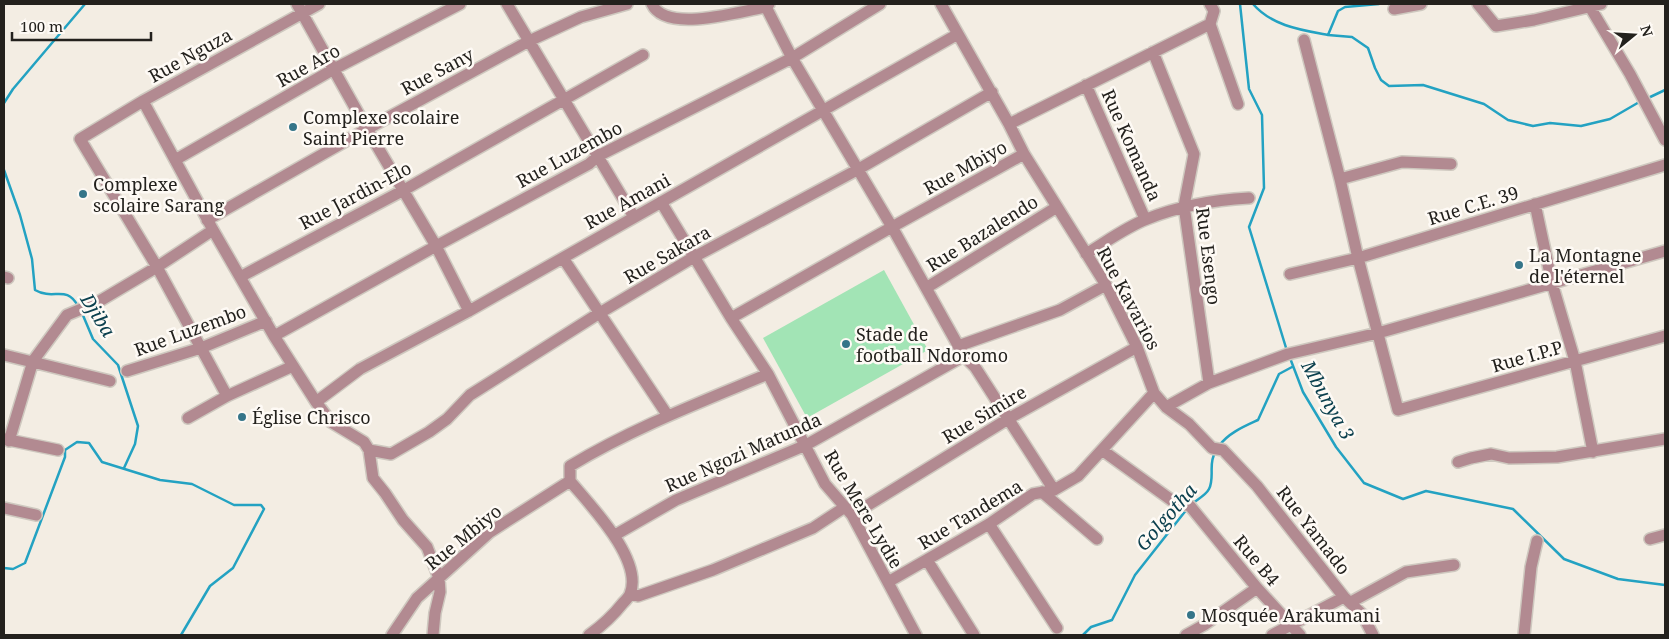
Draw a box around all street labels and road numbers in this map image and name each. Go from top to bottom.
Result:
street label: Rue Nguza [144,22,236,88]
street label: Rue Aro [272,38,344,92]
street label: Rue Sany [397,41,478,100]
street label: Rue Komanda [1097,85,1167,205]
street label: Rue Luzembo [512,115,626,193]
street label: Rue Mbiyo [919,134,1011,200]
street label: Rue Jardin-Elo [295,155,415,235]
street label: Rue Amani [580,167,674,234]
street label: Rue C.E. 39 [1425,180,1521,230]
street label: Rue Bazalendo [922,189,1042,277]
street label: Rue Esengo [1191,206,1227,306]
street label: Rue Sakara [619,220,715,288]
street label: Rue Kavarios [1092,242,1166,354]
street label: Rue Luzembo [131,299,249,361]
street label: Rue I.P.P [1489,334,1565,378]
street label: Rue Simire [938,380,1030,448]
street label: Rue Ngozi Matunda [661,407,825,497]
street label: Rue Mere Lydie [819,445,909,573]
street label: Rue Tandema [913,473,1027,555]
street label: Rue Yamado [1272,481,1356,579]
street label: Rue Mbiyo [420,499,506,575]
street label: Rue B4 [1229,530,1285,590]

